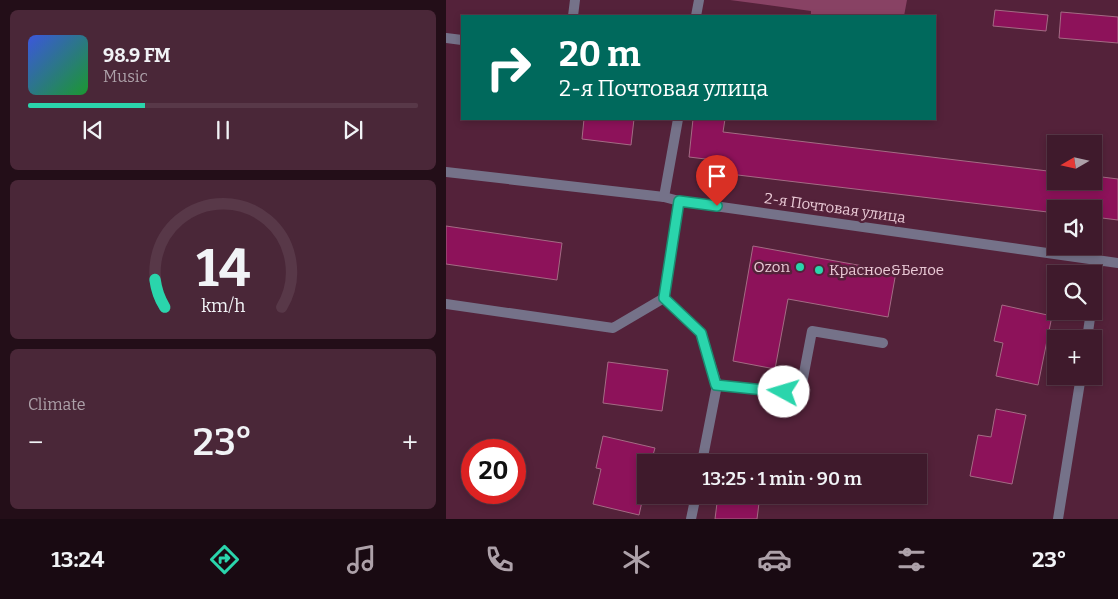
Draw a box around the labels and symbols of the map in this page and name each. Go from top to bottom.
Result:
north arrow [1047,135,1102,190]
pin [696,155,738,206]
street label: 2-я Почтовая улица [763,189,907,227]
place label: Ozon [753,258,790,276]
marker: Ozon [794,261,806,273]
place label: Красное&Белое [829,261,944,279]
marker: Красное&Белое [813,264,825,276]
position arrow [757,365,809,417]
speed limit sign: 20 [461,439,526,504]

